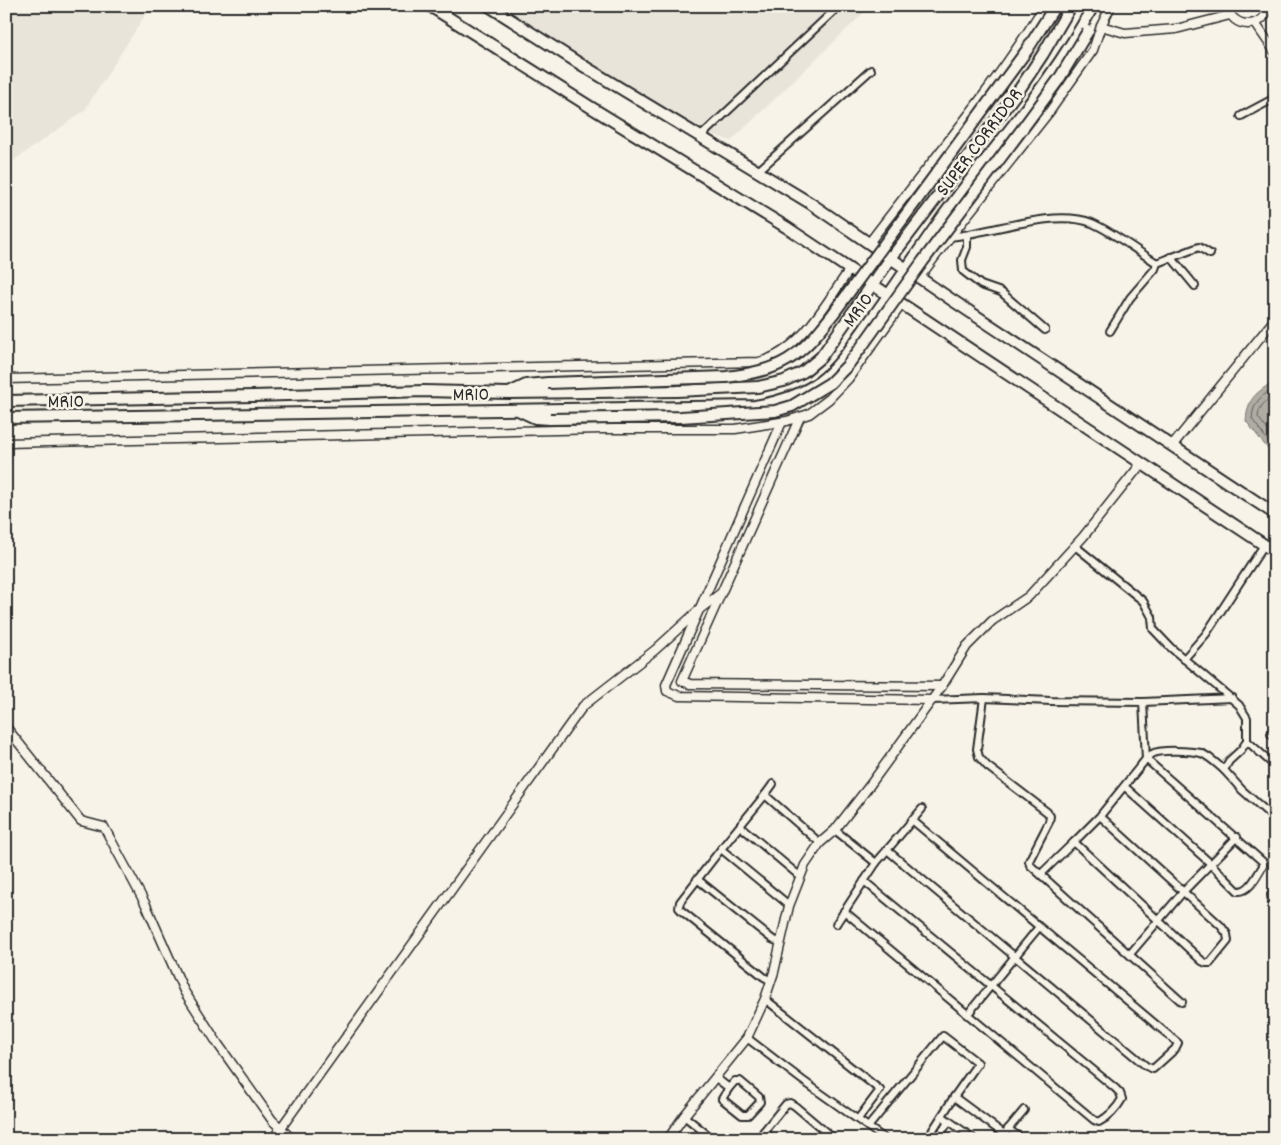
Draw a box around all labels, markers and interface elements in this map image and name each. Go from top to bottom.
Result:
street label: SUPER CORRIDOR [930,83,1031,203]
street label: MR10 [837,288,882,334]
street label: MR10 [452,382,490,410]
street label: MR10 [47,389,85,417]

